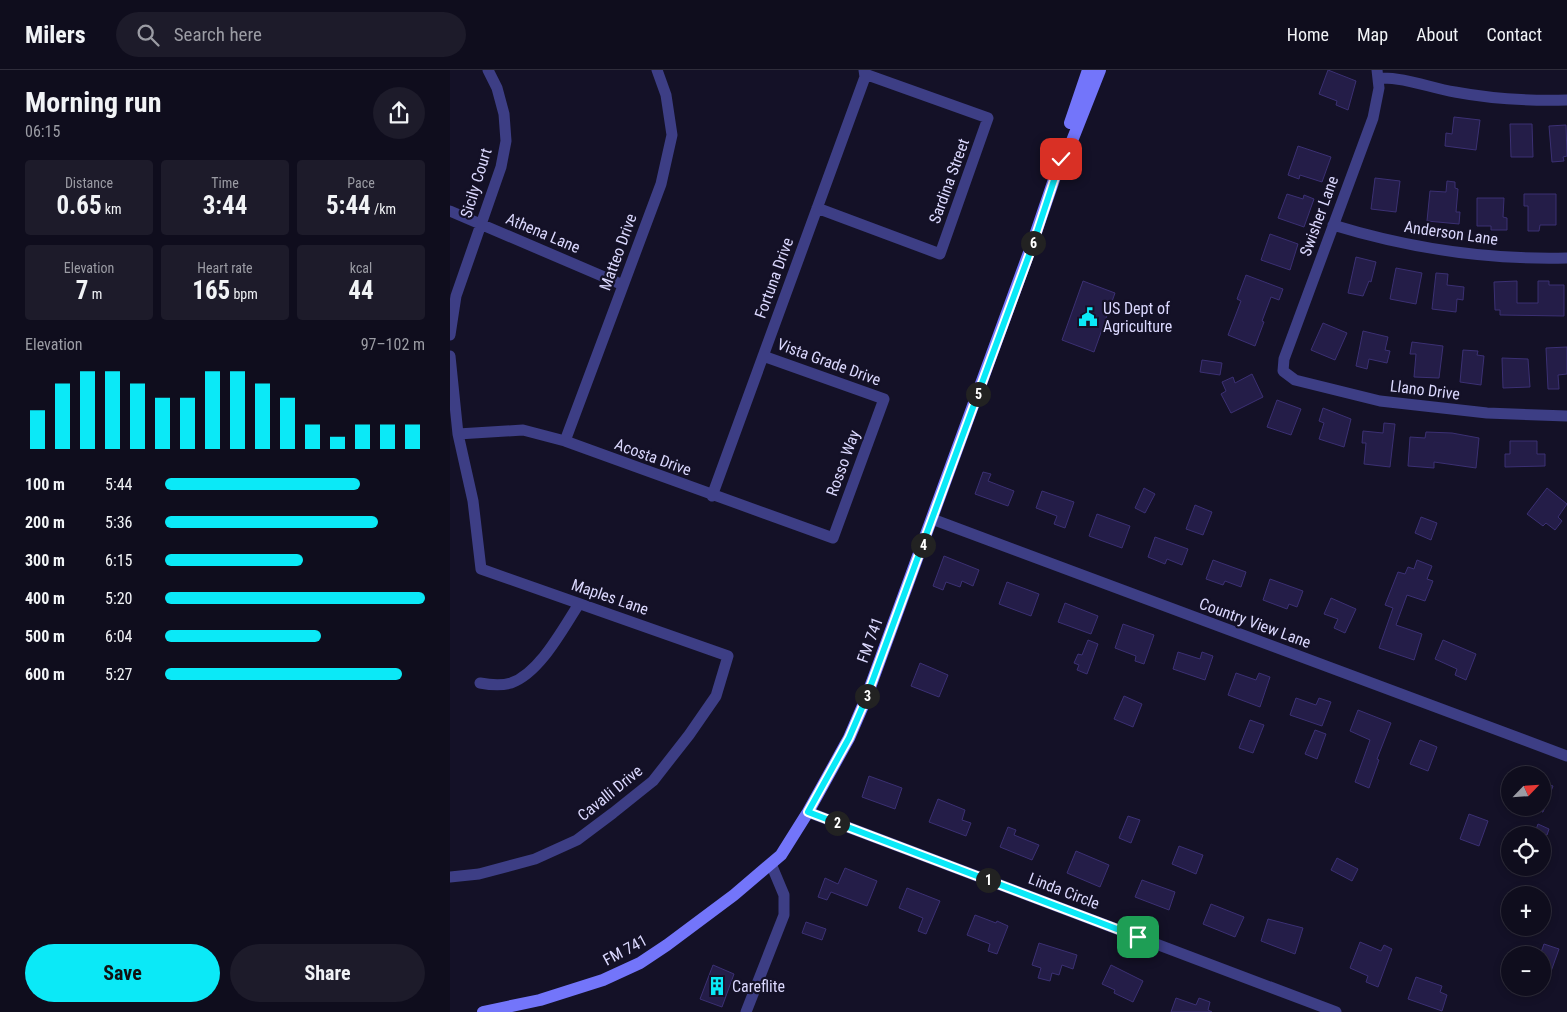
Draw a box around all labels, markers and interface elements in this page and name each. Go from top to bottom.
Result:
search box [116,12,466,57]
text: Milers [25,21,86,49]
icon: search [134,21,162,49]
text: Search here [174,23,262,46]
text: Home [1287,24,1329,45]
text: Map [1357,24,1388,45]
text: About [1416,24,1458,45]
text: Contact [1486,24,1542,45]
text: Morning run [25,86,161,119]
button: share [373,87,425,139]
text: 06:15 [25,122,60,141]
street label: Sardina Street [925,136,973,226]
pin [1040,138,1082,180]
icon: check [1047,145,1075,173]
street label: Sicily Court [456,146,496,220]
street label: Swisher Lane [1296,173,1342,259]
text: Distance [65,175,113,191]
text: Time [211,175,239,191]
text: Pace [347,175,375,191]
text: 0.65 [56,191,102,220]
text: 3:44 [203,191,247,220]
text: 5:44 [326,191,371,220]
text: km [102,201,122,217]
text: /km [371,201,396,217]
street label: Athena Lane [503,209,583,257]
street label: Matteo Drive [595,211,641,293]
street label: Anderson Lane [1403,217,1499,249]
pin: 6 [1020,230,1046,256]
street label: Fortuna Drive [751,235,797,321]
text: 6 [1030,235,1037,251]
text: Elevation [64,260,114,276]
text: Heart rate [197,260,253,276]
text: kcal [350,260,372,276]
text: 7 [76,276,88,305]
text: 165 [192,276,230,305]
text: 44 [348,276,374,305]
text: m [88,286,102,302]
text: bpm [230,286,258,302]
place label: US Dept of Agriculture [1103,299,1172,336]
public building icon: US Dept of Agriculture [1077,306,1099,328]
street label: Vista Grade Drive [775,334,883,390]
text: Elevation [25,335,83,354]
text: 97–102 m [361,335,425,354]
street label: Llano Drive [1389,376,1461,404]
pin: 5 [966,382,990,406]
text: 5 [975,386,982,402]
street label: Rosso Way [822,427,864,499]
street label: Acosta Drive [612,434,694,480]
text: 100 m [25,475,65,494]
text: 5:44 [105,475,132,494]
text: 200 m [25,513,65,532]
text: 5:36 [105,513,132,532]
pin: 4 [910,532,936,558]
text: 4 [920,537,927,553]
text: 300 m [25,551,65,570]
text: 6:15 [105,551,132,570]
street label: Maples Lane [569,575,651,619]
text: 400 m [25,589,65,608]
text: 5:20 [105,589,132,608]
street label: Country View Lane [1197,594,1313,652]
street label: FM 741 [853,615,887,665]
text: 500 m [25,627,65,646]
text: 6:04 [105,627,132,646]
text: 600 m [25,665,65,684]
text: 5:27 [105,665,132,684]
pin: 3 [854,684,880,708]
text: 3 [864,688,871,704]
street label: Cavalli Drive [574,761,646,825]
north arrow [1501,766,1551,816]
map controls [1501,766,1551,996]
pin: 2 [824,810,850,836]
text: 2 [834,815,841,831]
button: locate [1501,826,1551,876]
pin: 1 [976,868,1000,892]
street label: Linda Circle [1026,869,1102,913]
text: 1 [985,872,992,888]
button: + [1501,886,1551,936]
pin [1117,916,1159,958]
icon: arrive [1124,923,1152,951]
street label: FM 741 [600,931,650,969]
button: Save [25,944,220,1002]
button: Share [230,944,425,1002]
button: − [1501,946,1551,996]
building icon: Careflite [706,975,728,997]
place label: Careflite [732,977,785,996]

